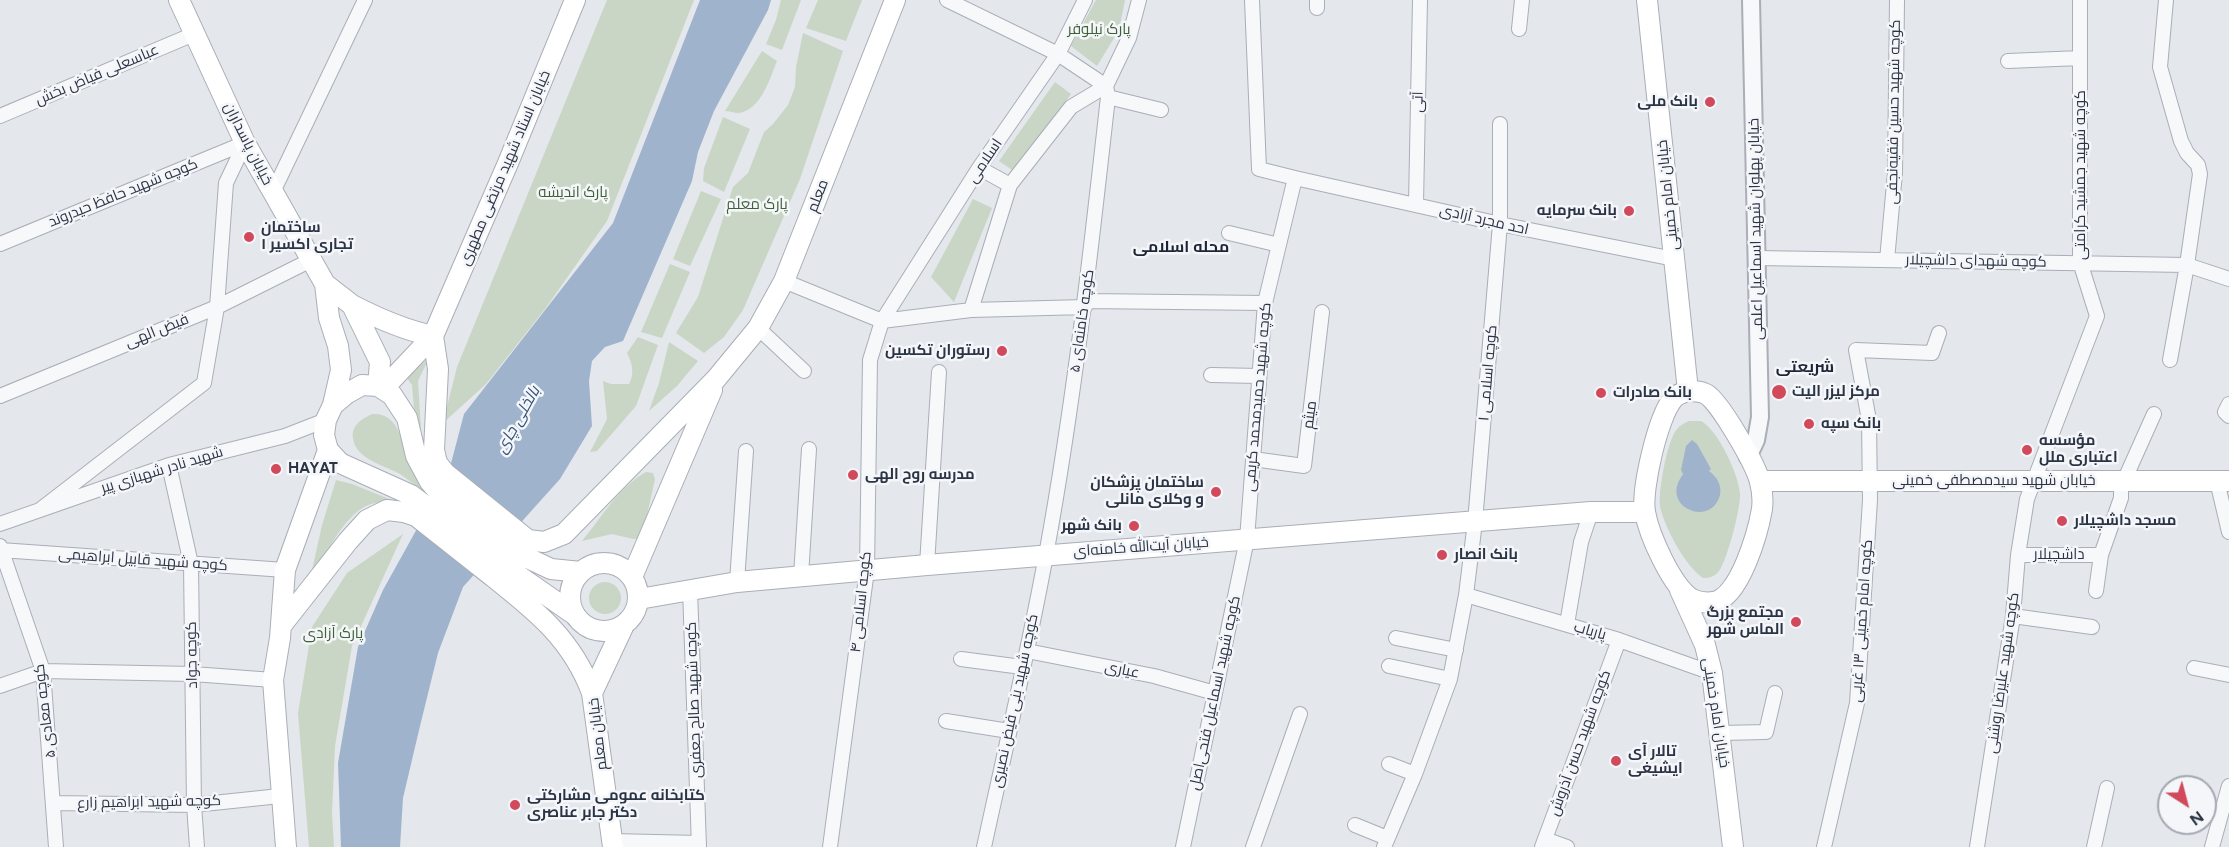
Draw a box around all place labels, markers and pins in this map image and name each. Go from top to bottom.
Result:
place label: بانک ملی [1637,93,1698,111]
marker: بانک ملی [1703,95,1717,109]
place label: بانک سرمایه [1537,202,1617,220]
marker: بانک سرمایه [1622,204,1636,218]
place label: ساختمان تجاری اکسیر ۱ [261,219,353,254]
marker: ساختمان تجاری اکسیر ۱ [242,230,256,244]
place label: رستوران تکسین [885,342,990,360]
marker: رستوران تکسین [995,344,1009,358]
marker: مرکز لیزر الیت [1770,383,1788,401]
place label: مرکز لیزر الیت [1792,383,1880,401]
place label: بانک صادرات [1613,384,1692,402]
marker: بانک صادرات [1594,386,1608,400]
place label: بانک سپه [1821,415,1881,433]
marker: بانک سپه [1802,417,1816,431]
place label: مؤسسه اعتباری ملل [2039,432,2118,467]
marker: مؤسسه اعتباری ملل [2020,443,2034,457]
place label: HAYAT [288,460,338,478]
marker: HAYAT [269,462,283,476]
place label: مدرسه روح الهی [865,466,975,484]
marker: مدرسه روح الهی [846,468,860,482]
place label: ساختمان پزشکان و وکلای مانلی [1090,474,1204,509]
marker: ساختمان پزشکان و وکلای مانلی [1209,485,1223,499]
place label: مسجد داشچیلار [2074,512,2176,530]
marker: مسجد داشچیلار [2055,514,2069,528]
place label: بانک شهر [1061,517,1122,535]
marker: بانک شهر [1127,519,1141,533]
place label: بانک انصار [1454,546,1518,564]
marker: بانک انصار [1435,548,1449,562]
place label: مجتمع بزرگ الماس شهر [1707,604,1784,639]
marker: مجتمع بزرگ الماس شهر [1789,615,1803,629]
place label: تالار آی ایشیغی [1628,743,1683,778]
marker: تالار آی ایشیغی [1609,754,1623,768]
place label: کتابخانه عمومی مشارکتی دکتر جابر عناصری [527,787,705,822]
marker: کتابخانه عمومی مشارکتی دکتر جابر عناصری [508,798,522,812]

